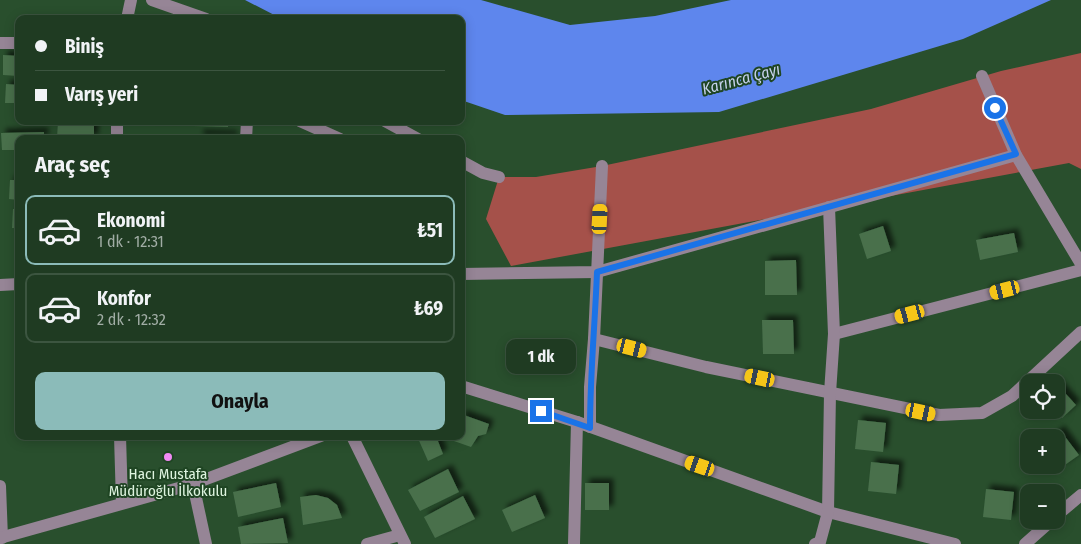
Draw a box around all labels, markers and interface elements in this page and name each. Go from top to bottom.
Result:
text: Biniş [65,35,104,58]
water label: Karınca Çayı [700,59,782,99]
text: Varış yeri [65,83,138,106]
route start [984,97,1006,119]
text: Araç seç [35,151,110,178]
car [591,204,608,234]
icon: car [37,208,82,253]
text: Ekonomi [97,209,165,232]
text: ₺51 [417,219,443,242]
text: 1 dk · 12:31 [97,232,164,251]
car [988,279,1021,301]
icon: car [37,286,82,331]
text: Konfor [97,287,151,310]
text: ₺69 [414,297,443,320]
car [893,303,926,325]
text: 2 dk · 12:32 [97,310,166,329]
car [615,337,648,359]
callout: 1 dk [506,338,576,374]
text: 1 dk [528,347,554,366]
car [743,368,776,388]
button: Onayla [35,372,445,430]
map controls [1020,374,1065,529]
button: locate [1020,374,1065,419]
route end [530,400,552,422]
car [904,402,937,422]
button: + [1020,429,1065,474]
marker: Hacı Mustafa Müdüroğlu İlkokulu [162,451,174,463]
car [683,454,716,478]
place label: Hacı Mustafa Müdüroğlu İlkokulu [109,465,227,500]
button: − [1020,484,1065,529]

